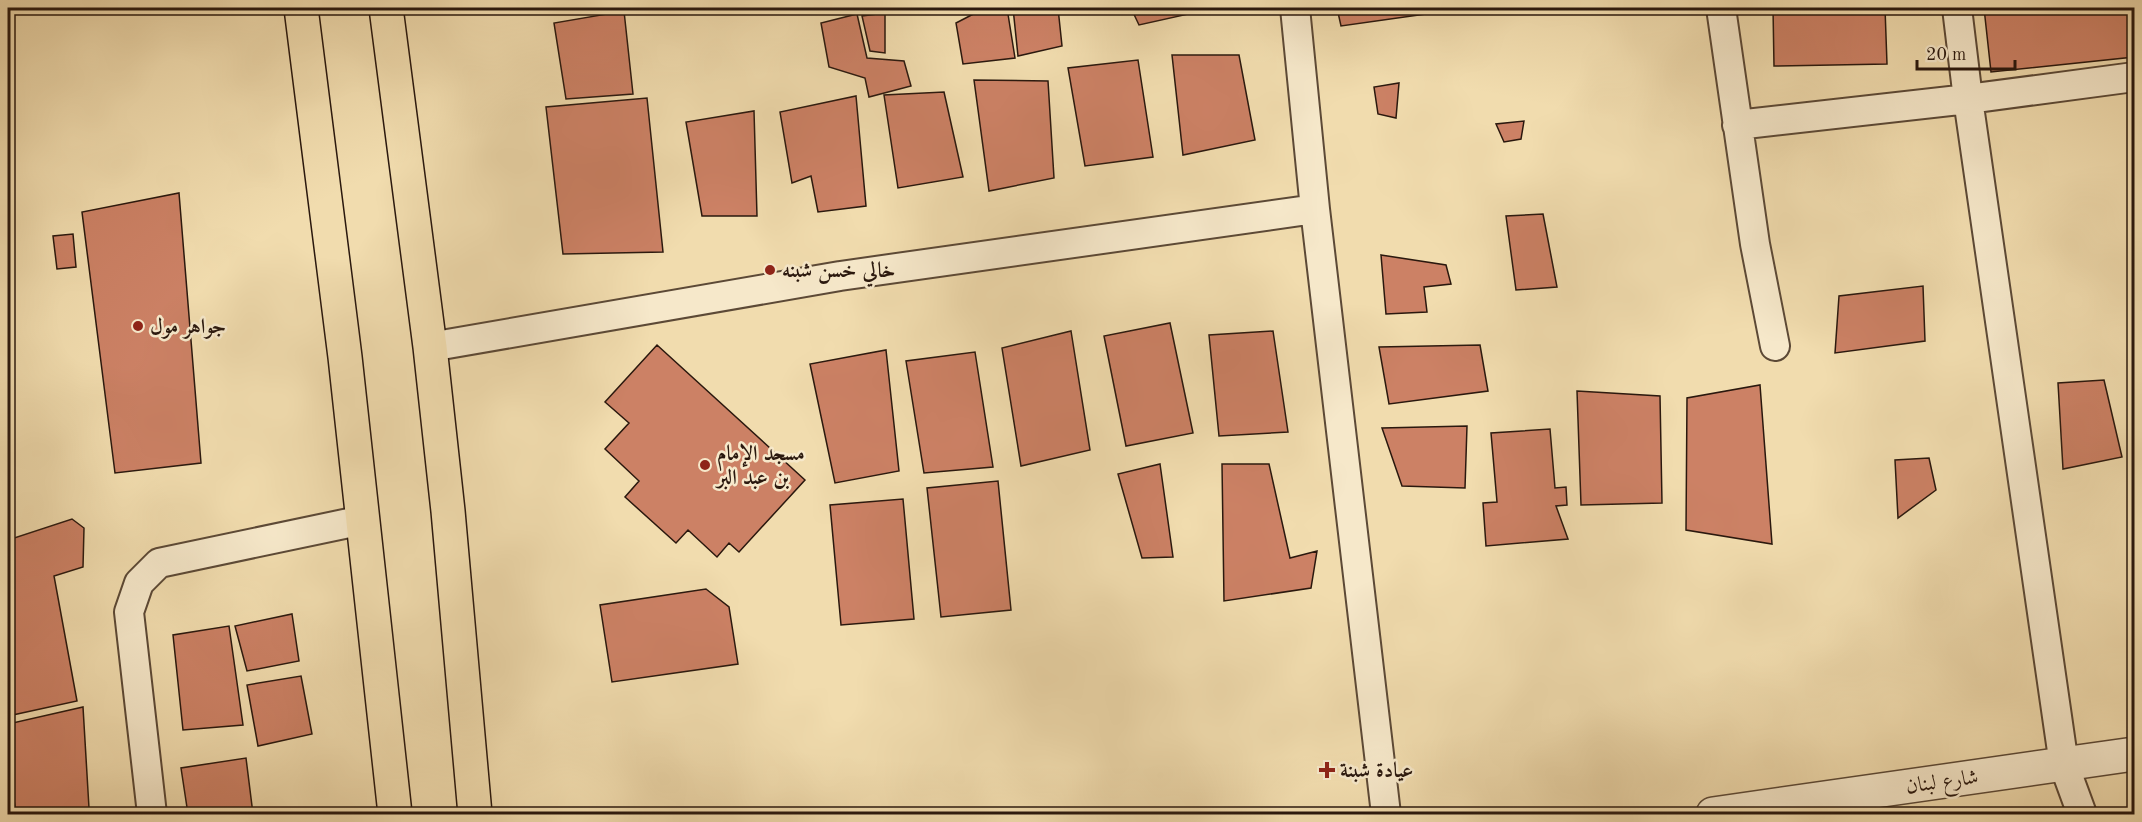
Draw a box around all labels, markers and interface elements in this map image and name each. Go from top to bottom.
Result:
scale bar [1917,33,2014,71]
text: 20 m [1926,46,1966,64]
place label: خالي خسن شبنه [782,260,895,288]
marker: خالي خسن شبنه [763,263,777,277]
place label: جواهر مول [150,316,226,340]
marker: جواهر مول [131,319,145,333]
place label: مسجد الإمام بن عبد البر [715,442,805,490]
marker: مسجد الإمام بن عبد البر [698,458,712,472]
place label: عيادة شبنة [1340,760,1413,783]
marker: عيادة شبنة [1318,761,1336,779]
street label: شارع لبنان [1905,767,1981,804]

